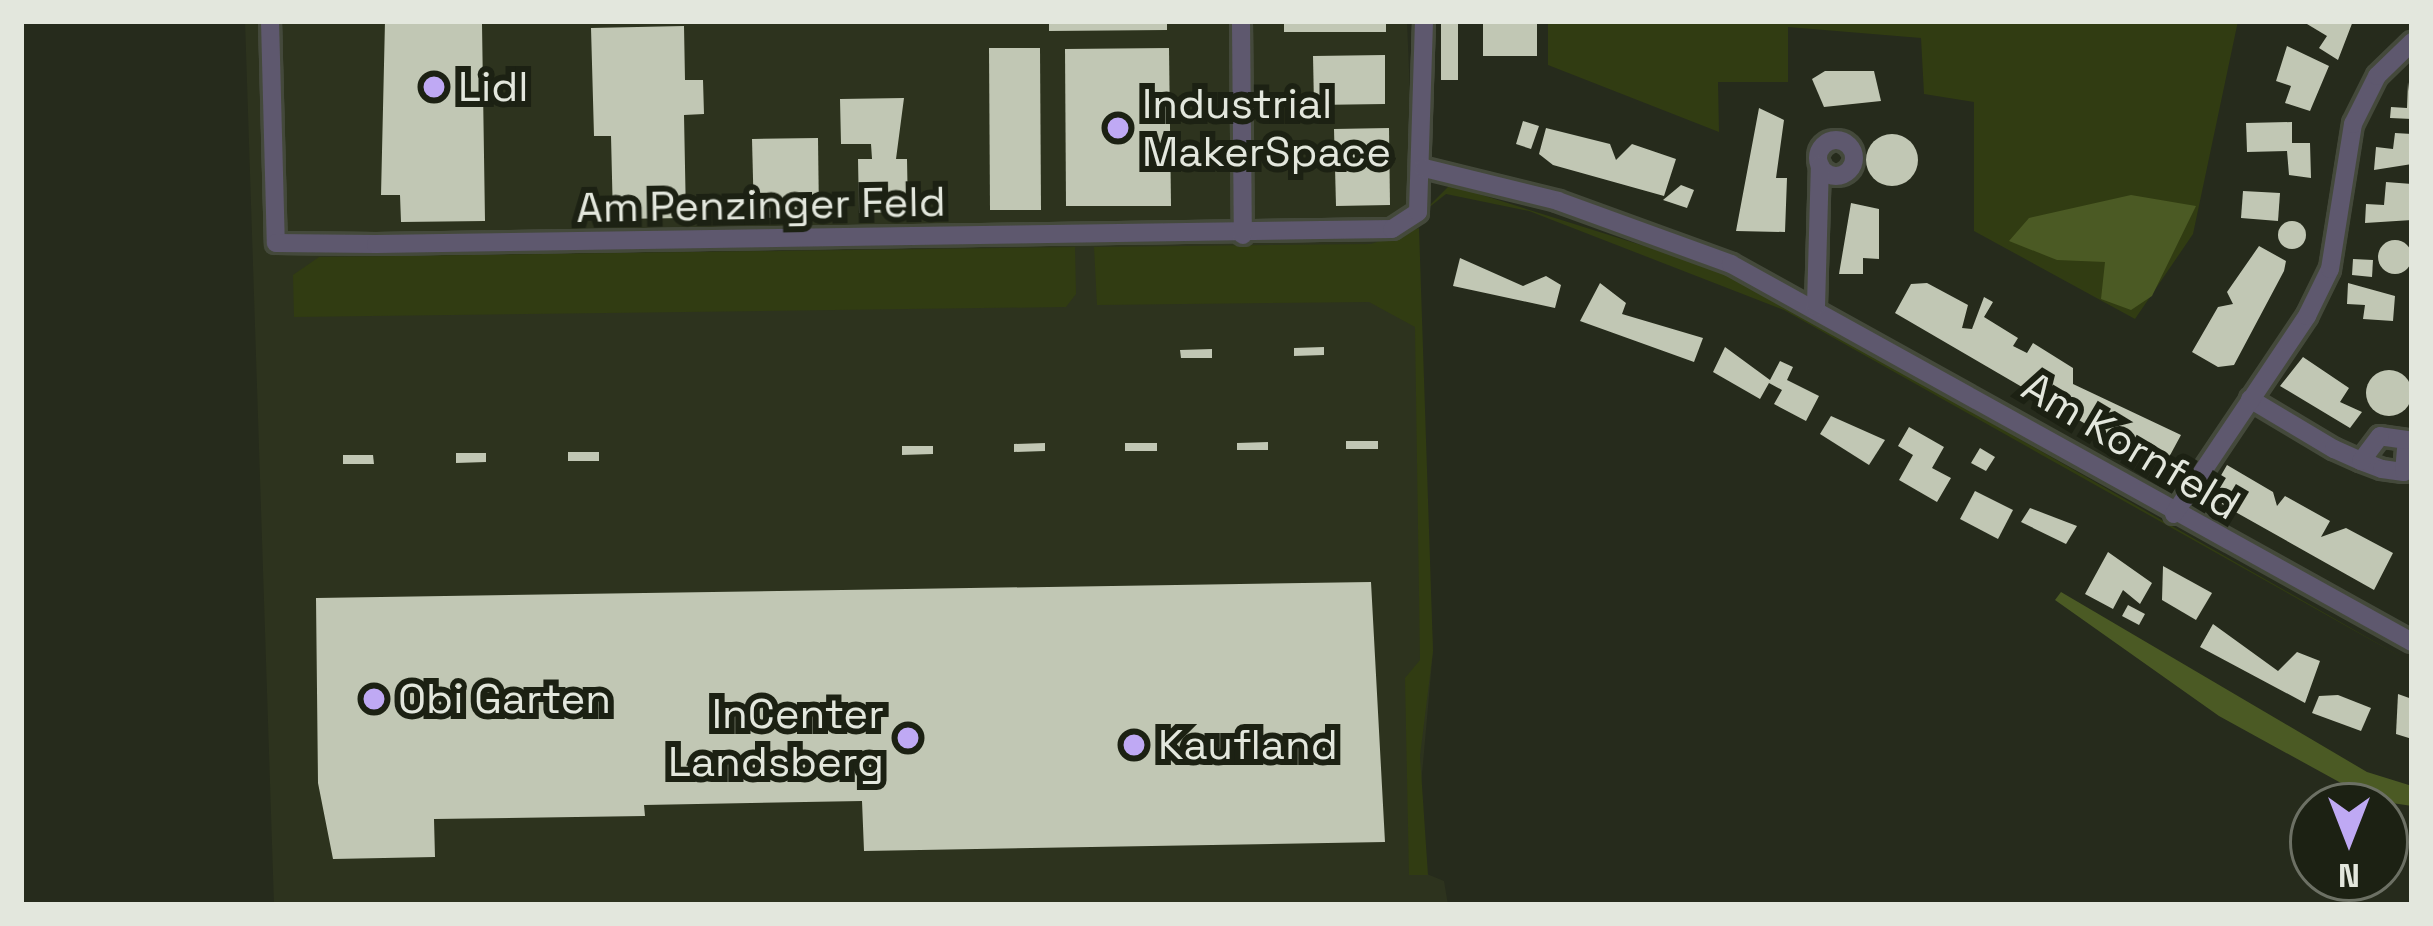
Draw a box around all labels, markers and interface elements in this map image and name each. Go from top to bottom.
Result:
place label: Lidl [458,62,529,112]
marker: Lidl [421,74,447,100]
place label: Industrial MakerSpace [1142,79,1391,178]
marker: Industrial MakerSpace [1105,115,1131,141]
street label: Am Penzinger Feld [576,177,946,233]
street label: Am Kornfeld [2013,361,2249,531]
place label: Obi Garten [398,674,611,724]
marker: Obi Garten [361,686,387,712]
place label: InCenter Landsberg [668,689,884,788]
place label: Kaufland [1158,720,1338,770]
marker: InCenter Landsberg [895,725,921,751]
marker: Kaufland [1121,732,1147,758]
north arrow [2289,782,2409,902]
text: N [2338,854,2360,896]

